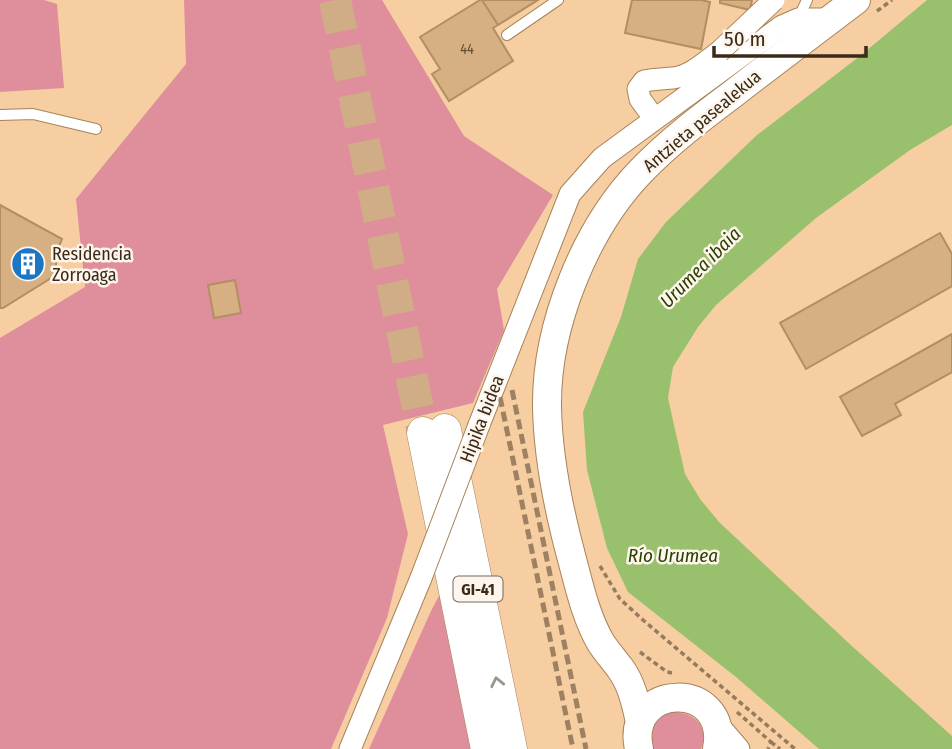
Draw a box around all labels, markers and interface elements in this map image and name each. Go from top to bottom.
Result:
scale bar [714,14,866,58]
text: 50 m [724,26,766,52]
house number: 44 [460,41,474,58]
street label: Antzieta pasealekua [638,65,766,177]
water label: Urumea ibaia [655,222,745,312]
place label: Residencia Zorroaga [52,243,132,286]
building icon: Residencia Zorroaga [9,245,47,283]
street label: Hipika bidea [455,372,509,466]
water label: Río Urumea [628,544,718,567]
road number: GI-41 [454,576,503,602]
one-way arrow [490,676,505,688]

